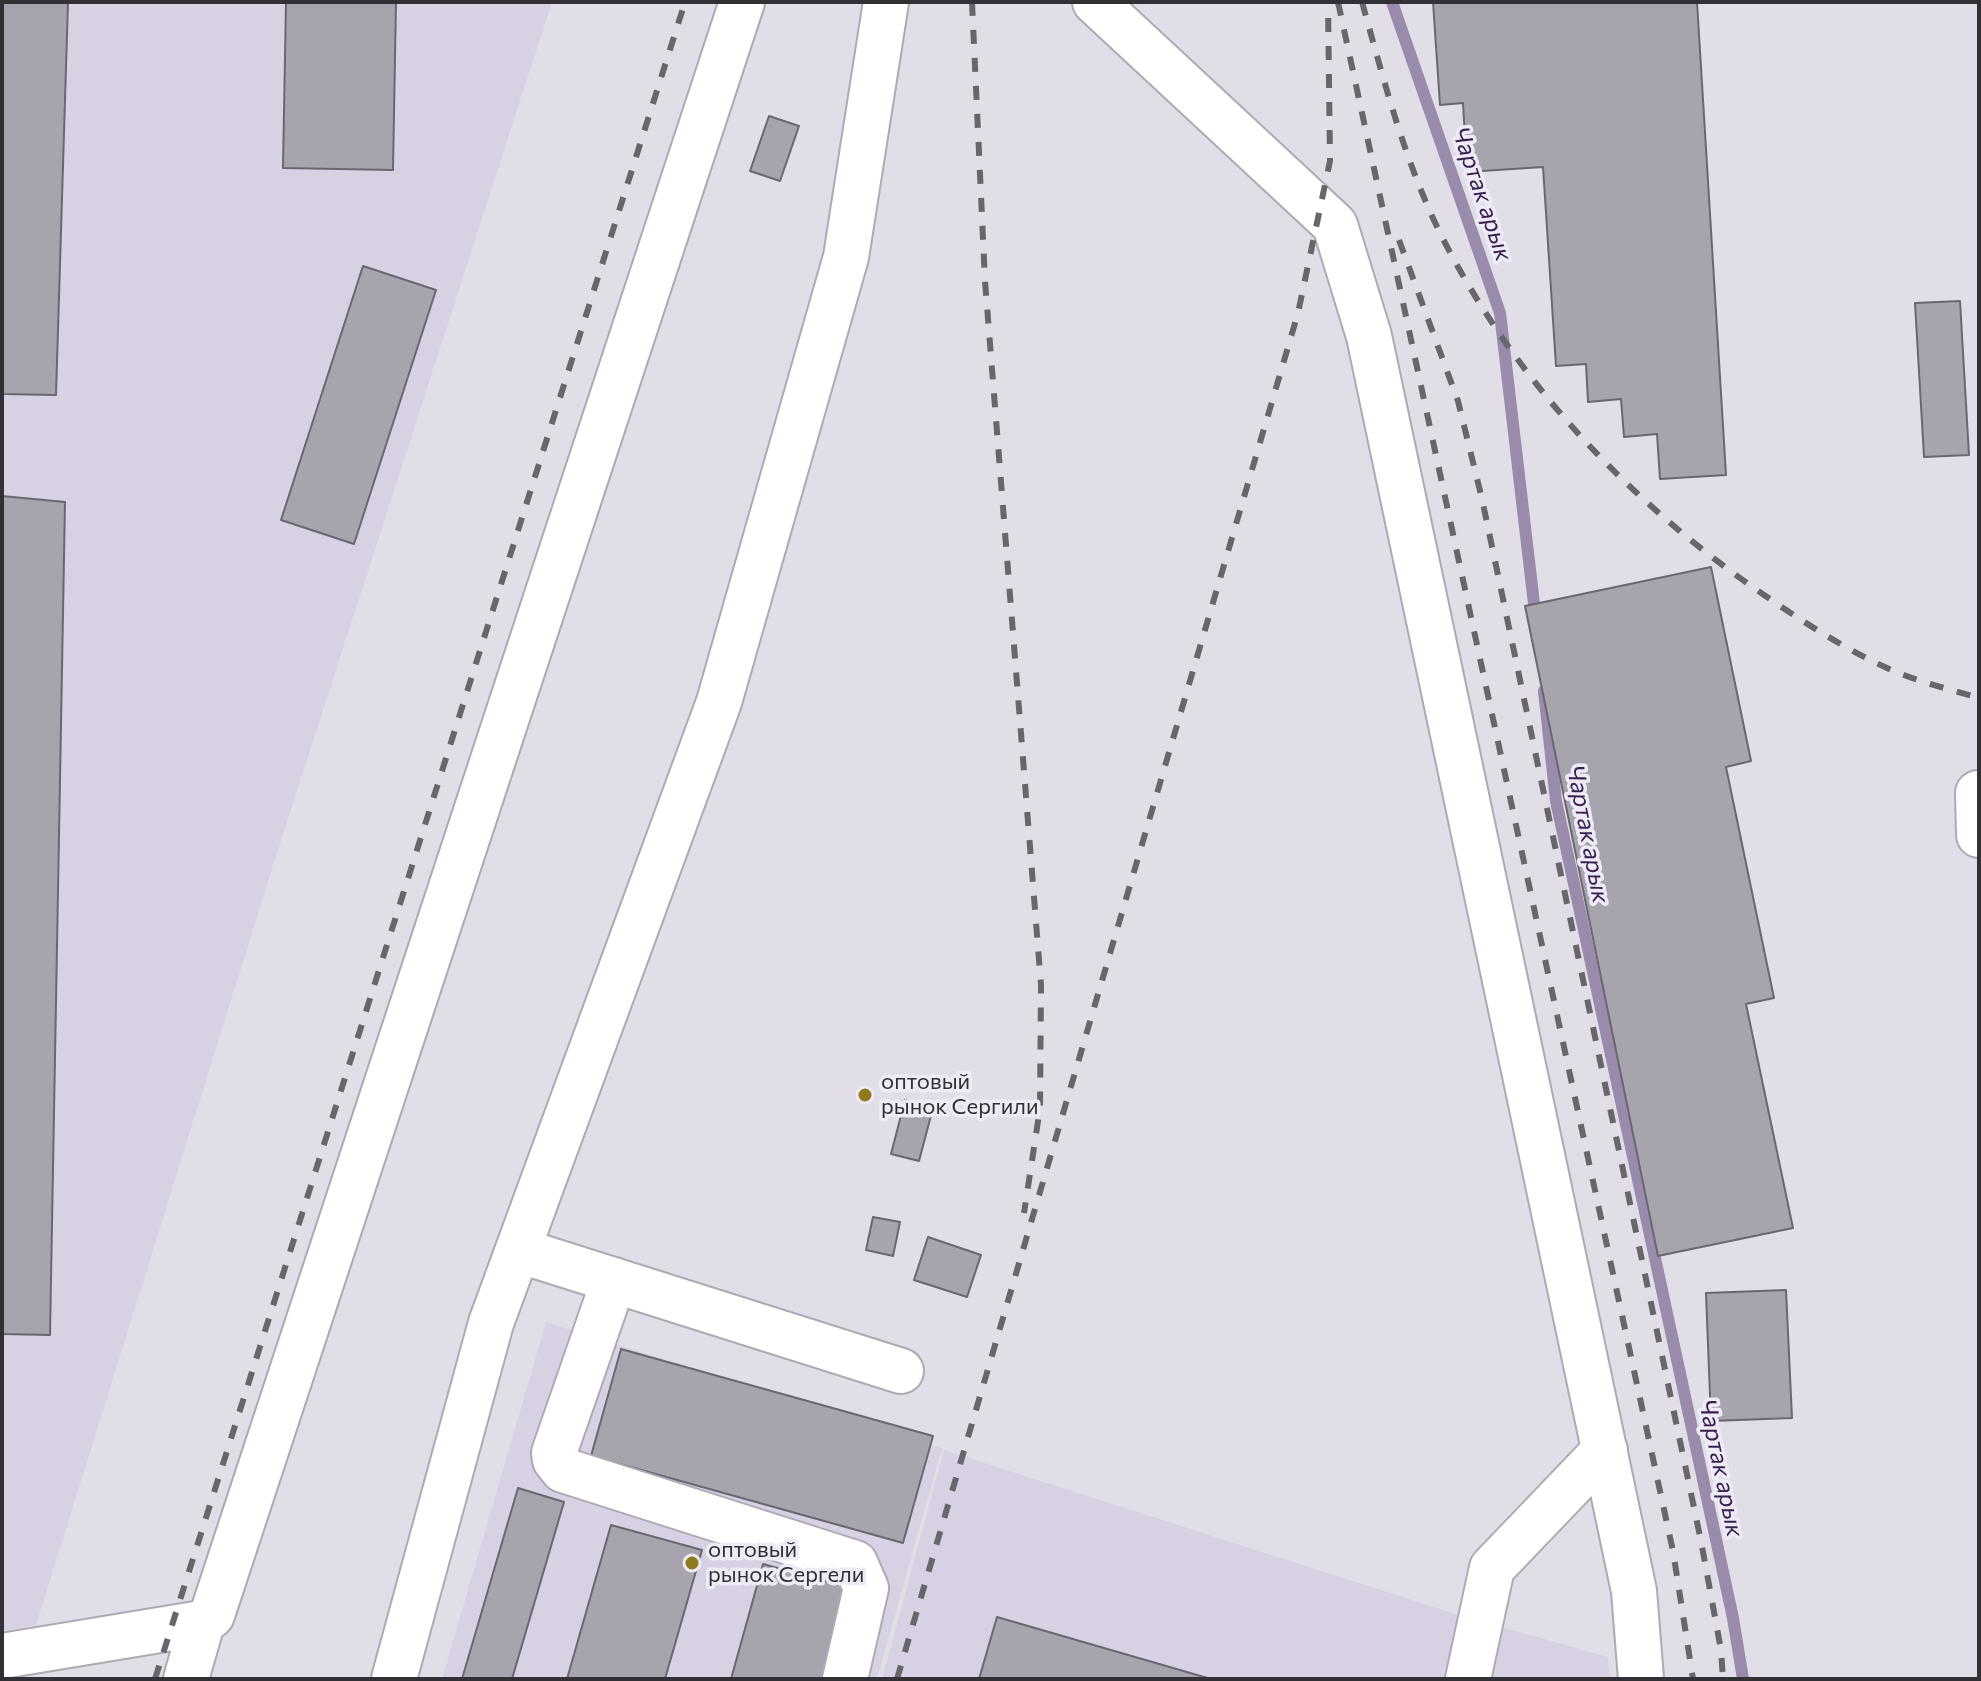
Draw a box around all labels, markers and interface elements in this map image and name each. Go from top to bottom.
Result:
water label: Чартак арык [1446,123,1518,265]
water label: Чартак арык [1560,762,1616,906]
place label: оптовый рынок Сергили [881,1069,1039,1120]
marker: оптовый рынок Сергили [856,1086,874,1104]
water label: Чартак арык [1692,1396,1750,1540]
place label: оптовый рынок Сергели [708,1537,864,1588]
marker: оптовый рынок Сергели [683,1554,701,1572]

